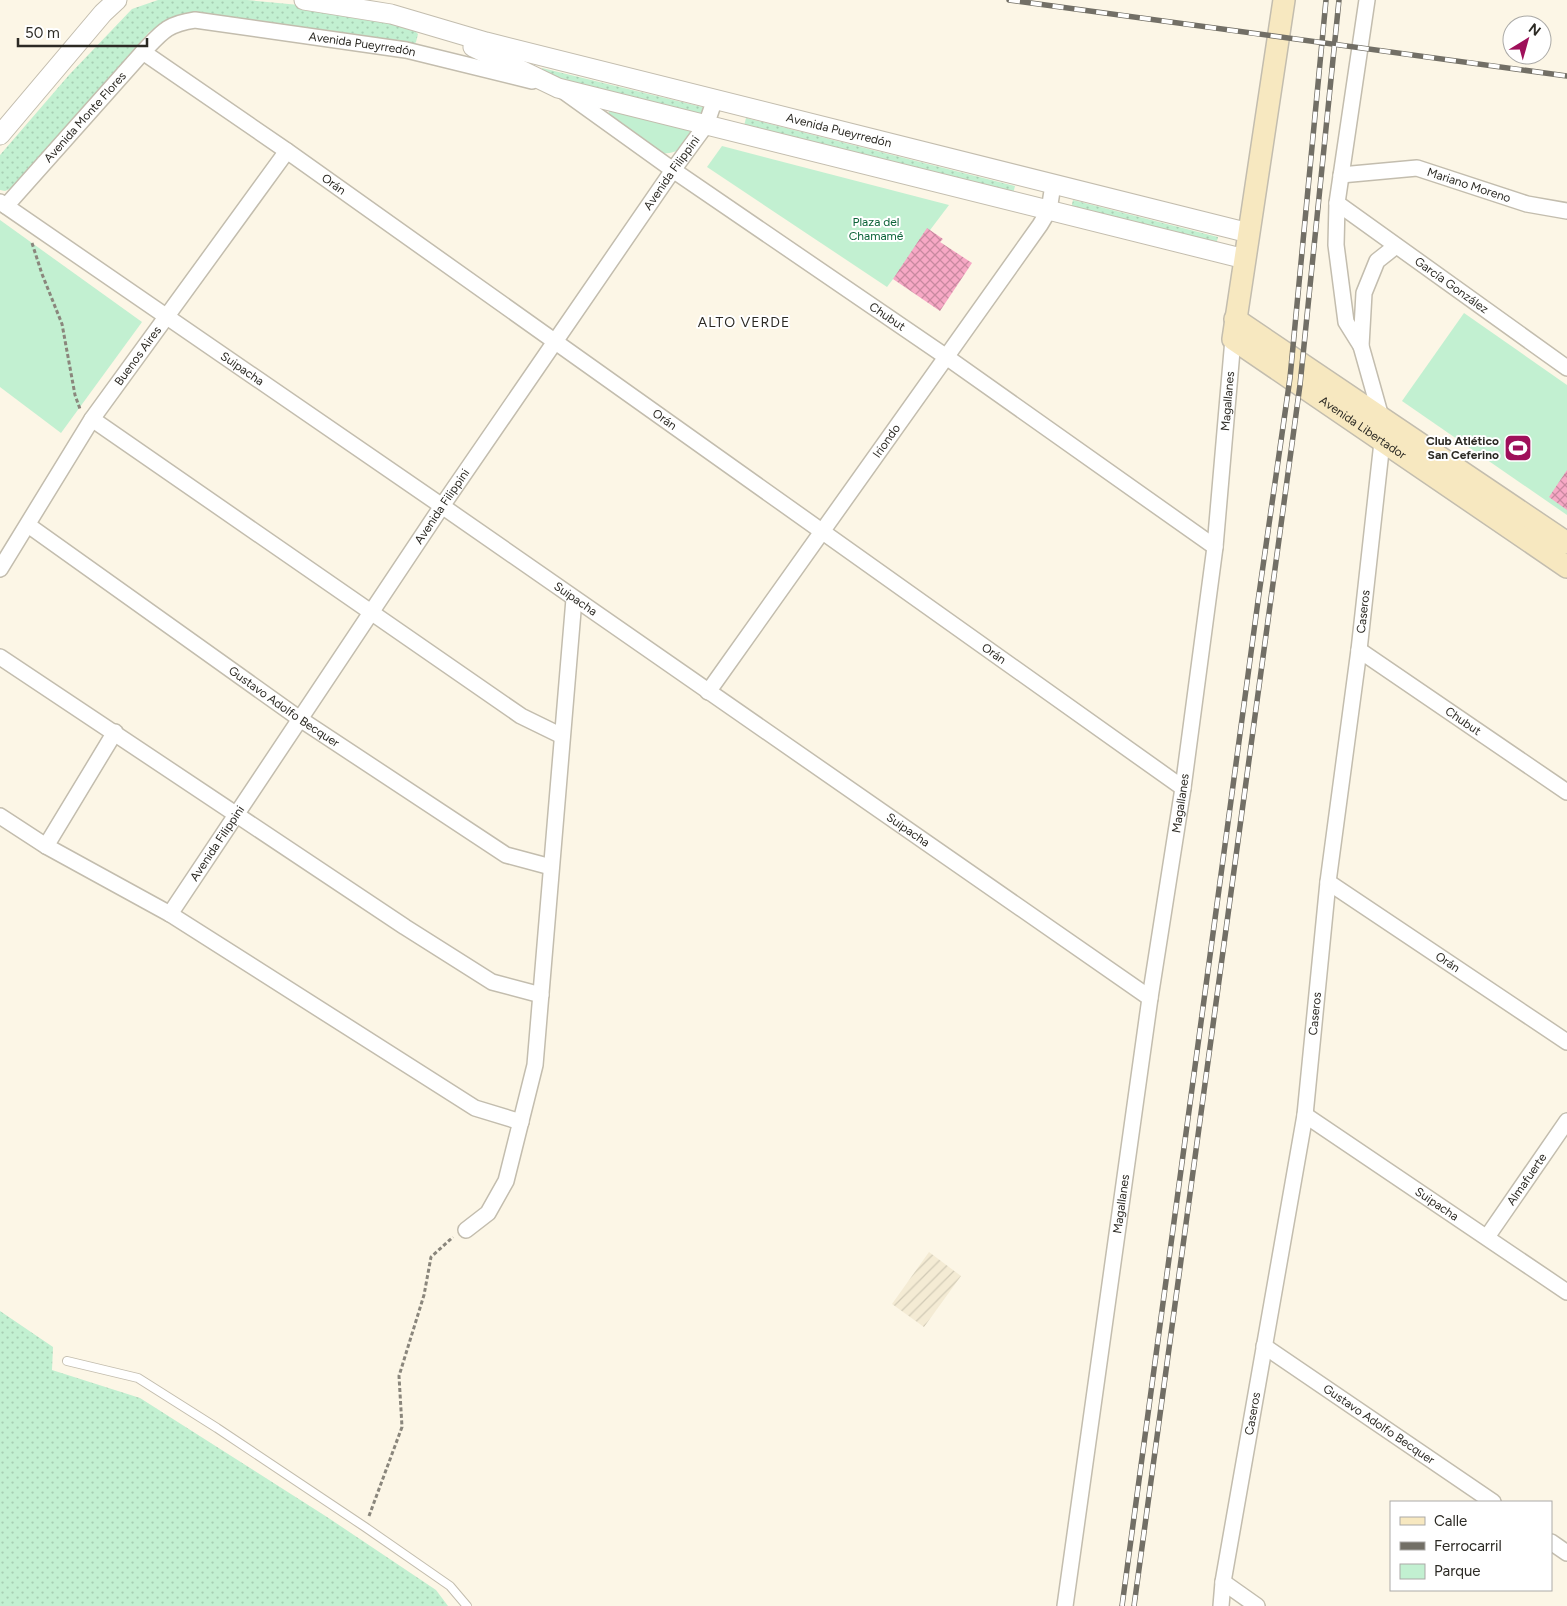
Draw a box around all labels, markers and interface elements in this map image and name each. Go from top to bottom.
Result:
scale bar [18,15,146,47]
north arrow [1502,15,1552,65]
text: N [1525,20,1544,40]
text: 50 m [25,24,60,42]
street label: Avenida Pueyrredón [308,29,418,59]
street label: Avenida Monte Flores [41,69,129,165]
street label: Avenida Pueyrredón [785,110,893,150]
street label: Avenida Filippini [641,133,703,213]
street label: Mariano Moreno [1425,165,1513,205]
street label: Orán [319,171,349,198]
park label: Plaza del Chamamé [849,215,904,243]
street label: García González [1412,254,1491,316]
street label: Chubut [867,299,908,334]
district label: ALTO VERDE [698,314,790,331]
street label: Buenos Aires [112,323,164,388]
street label: Suipacha [218,349,267,388]
street label: Magallanes [1218,370,1237,432]
street label: Avenida Libertador [1317,393,1409,462]
street label: Orán [650,406,680,433]
street label: Iriondo [870,421,903,460]
sports icon: Club Atlético San Ceferino [1503,433,1533,463]
place label: Club Atlético San Ceferino [1426,434,1499,462]
street label: Avenida Filippini [412,466,472,547]
street label: Suipacha [551,579,600,619]
street label: Caseros [1354,589,1373,634]
street label: Orán [979,640,1009,667]
street label: Gustavo Adolfo Becquer [226,663,342,750]
street label: Chubut [1442,704,1484,738]
street label: Magallanes [1169,772,1192,834]
street label: Avenida Filippini [187,803,247,884]
street label: Suipacha [884,810,932,850]
street label: Orán [1433,949,1463,975]
street label: Caseros [1306,991,1324,1036]
street label: Almafuerte [1504,1150,1550,1208]
street label: Magallanes [1110,1173,1132,1234]
street label: Suipacha [1412,1184,1461,1224]
street label: Gustavo Adolfo Becquer [1321,1381,1437,1467]
street label: Caseros [1242,1391,1263,1436]
legend [1390,1501,1552,1591]
text: Calle [1434,1512,1467,1530]
text: Ferrocarril [1434,1537,1502,1555]
text: Parque [1434,1562,1481,1580]

